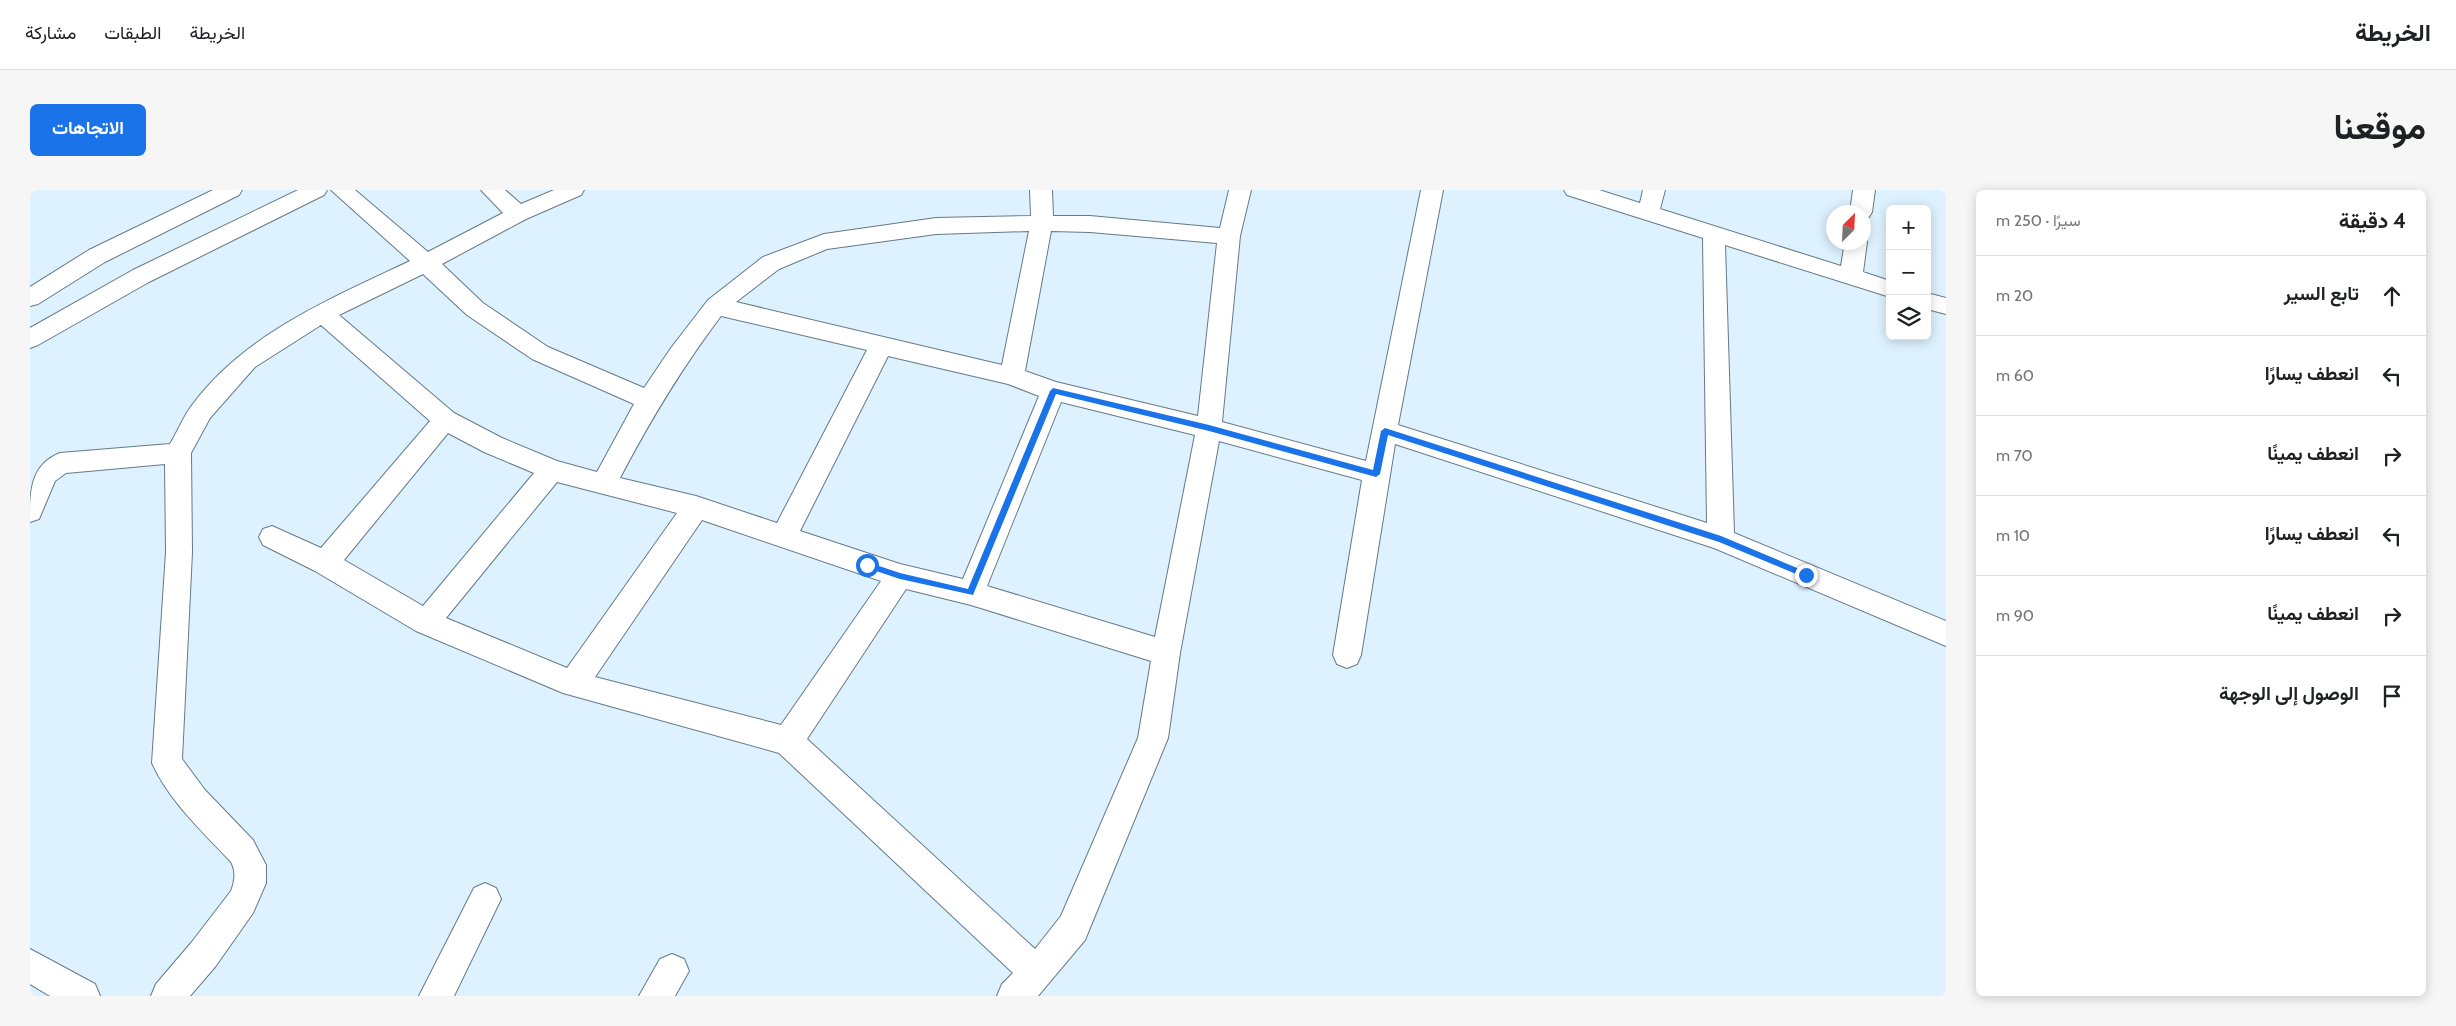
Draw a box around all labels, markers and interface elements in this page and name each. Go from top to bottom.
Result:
text: الخريطة [2355,18,2431,47]
text: مشاركة [25,22,76,44]
text: الطبقات [104,22,161,44]
text: الخريطة [189,22,245,44]
button: الاتجاهات [30,104,146,156]
text: موقعنا [2333,105,2426,148]
north arrow [1826,205,1871,250]
map controls [1886,205,1931,340]
button: + [1886,205,1931,250]
text: 4 دقيقة [2339,208,2406,233]
text: سيرًا · 250 m [1996,211,2081,230]
button: − [1886,250,1931,295]
text: تابع السير [2284,282,2359,305]
icon: ahead [2378,282,2406,310]
text: 20 m [1996,286,2033,305]
button: layers [1886,295,1931,340]
text: انعطف يسارًا [2265,362,2359,385]
icon: left [2378,362,2406,390]
text: 60 m [1996,366,2034,385]
text: انعطف يمينًا [2267,442,2359,465]
icon: right [2378,442,2406,470]
text: 70 m [1996,446,2033,465]
text: انعطف يسارًا [2265,522,2359,545]
icon: left [2378,522,2406,550]
text: 10 m [1996,526,2030,545]
route start [856,554,879,577]
route end [1795,564,1818,587]
text: انعطف يمينًا [2267,602,2359,625]
icon: right [2378,602,2406,630]
text: 90 m [1996,606,2034,625]
text: الوصول إلى الوجهة [2219,682,2359,705]
icon: arrive [2378,682,2406,710]

